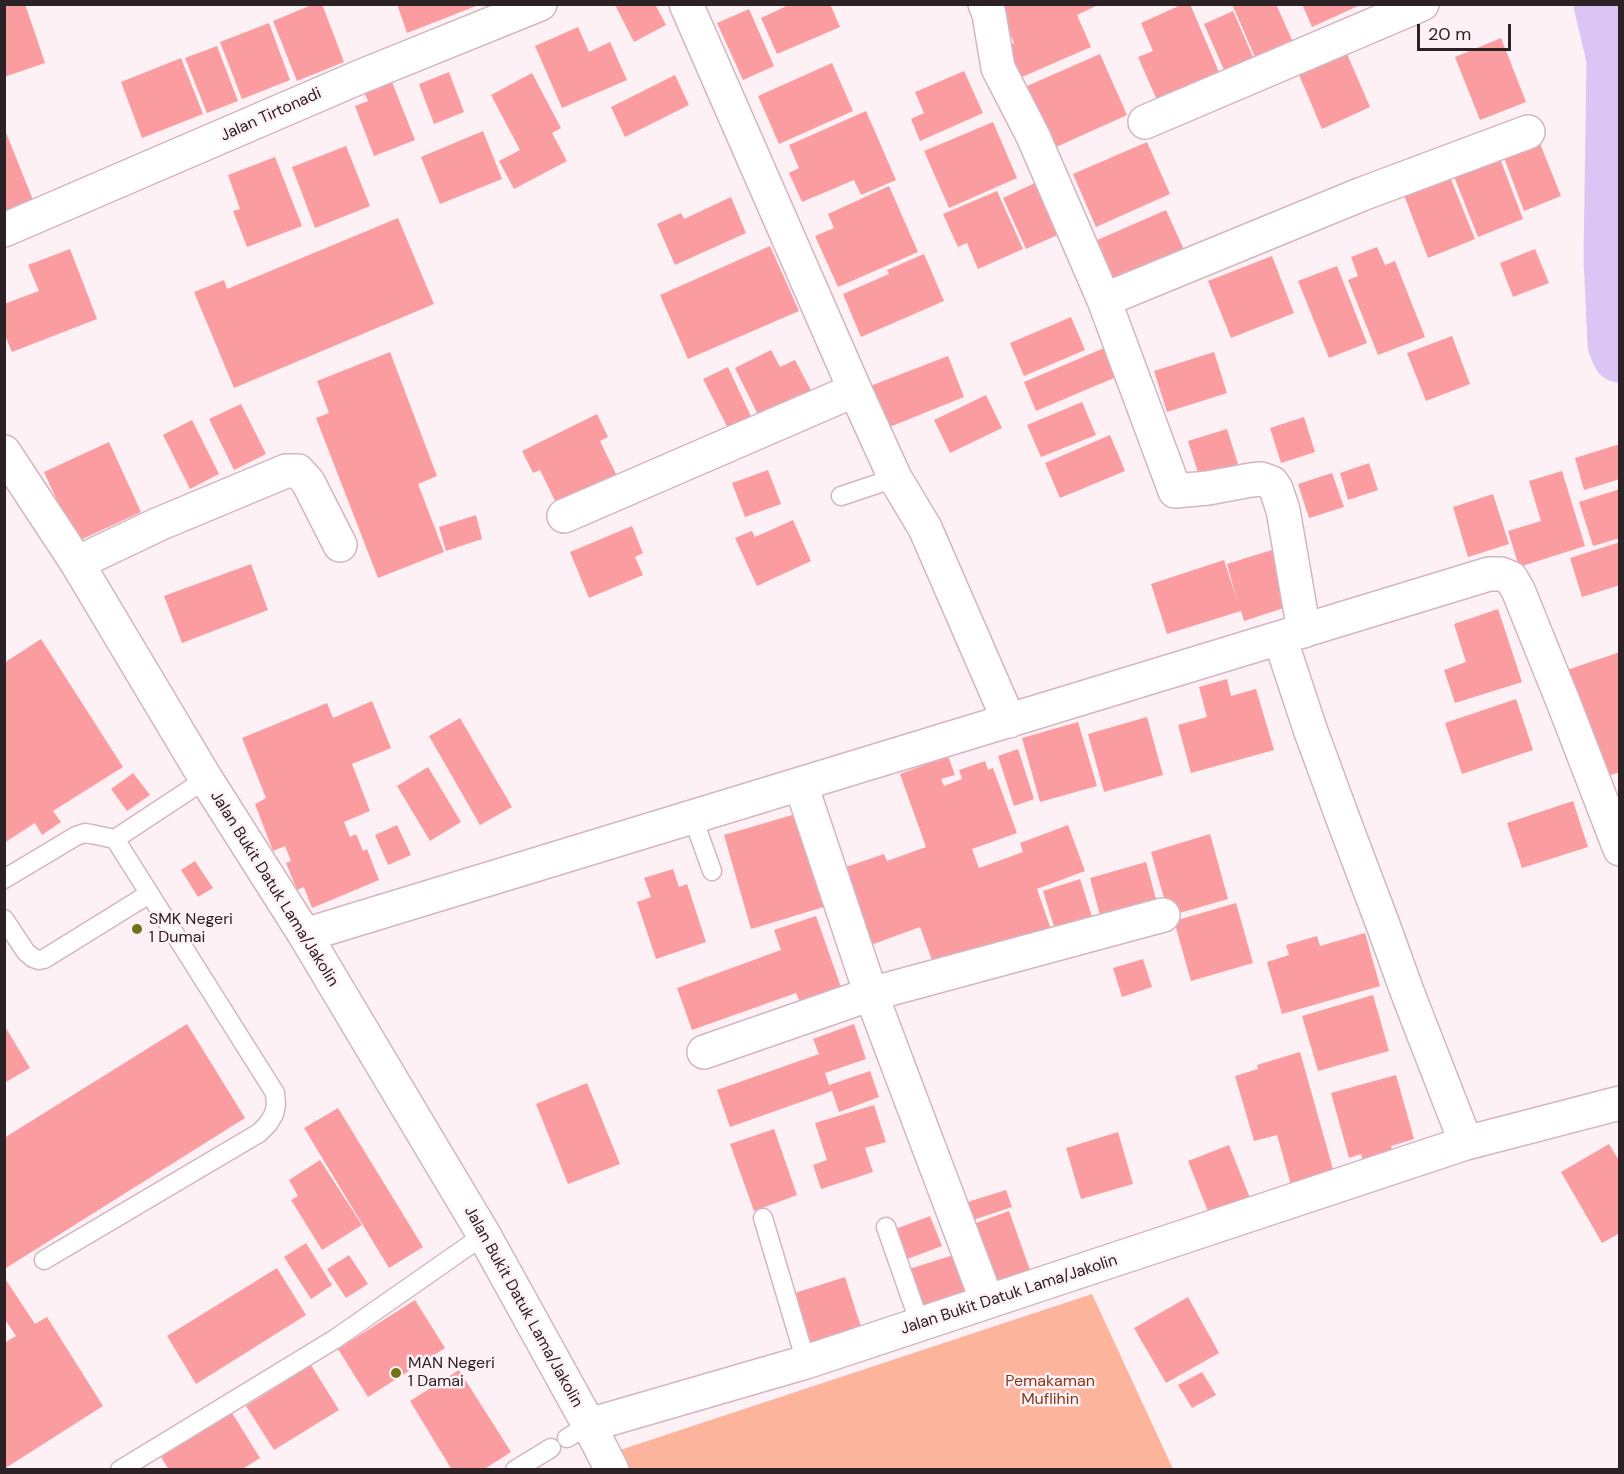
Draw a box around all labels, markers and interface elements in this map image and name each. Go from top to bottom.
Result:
scale bar [1420,12,1514,50]
text: 20 m [1428,22,1471,46]
street label: Jalan Tirtonadi [218,84,324,146]
street label: Jalan Bukit Datuk Lama/Jakolin [206,788,342,990]
place label: SMK Negeri 1 Dumai [149,910,233,948]
marker: SMK Negeri 1 Dumai [130,922,144,936]
street label: Jalan Bukit Datuk Lama/Jakolin [460,1203,586,1411]
street label: Jalan Bukit Datuk Lama/Jakolin [898,1251,1120,1339]
place label: MAN Negeri 1 Damai [408,1354,495,1392]
marker: MAN Negeri 1 Damai [389,1366,403,1380]
park label: Pemakaman Muflihin [1005,1372,1095,1410]

